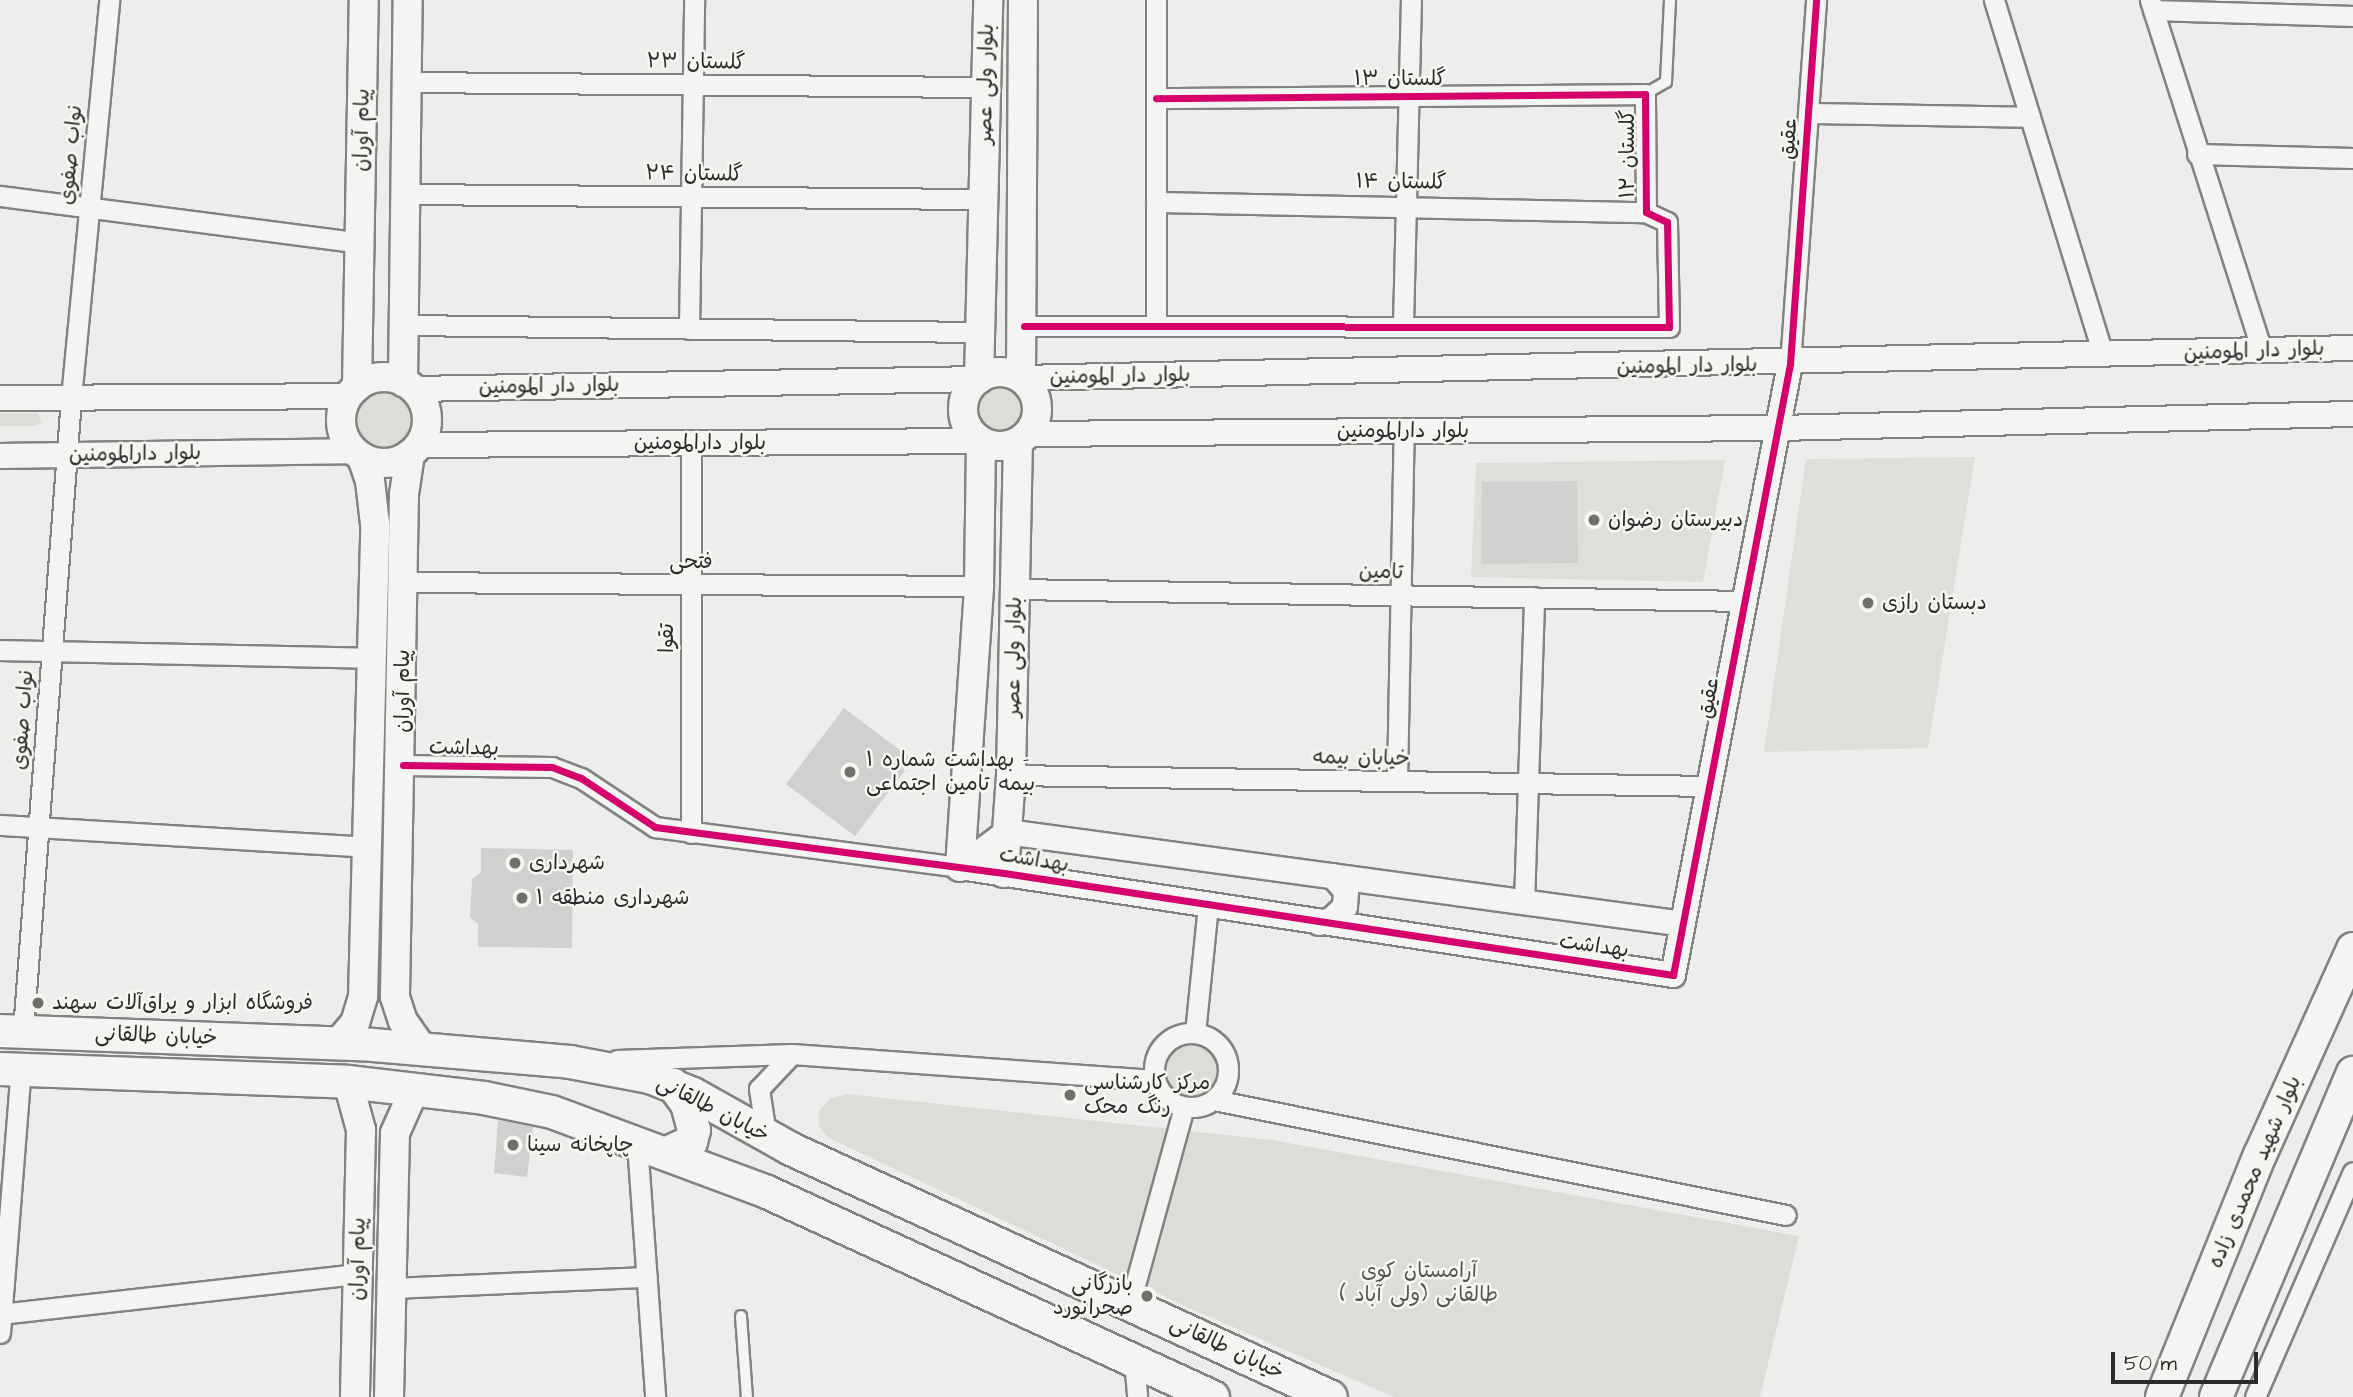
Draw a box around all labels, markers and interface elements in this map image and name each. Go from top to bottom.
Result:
street label: بلوار ولی عصر [972,23,1000,145]
street label: گلستان ۲۳ [647,49,745,75]
street label: گلستان ۱۳ [1354,66,1446,92]
street label: پیام آوران [349,88,375,172]
street label: نواب صفوی [54,104,88,206]
street label: گلستان ۱۲ [1615,110,1641,198]
street label: عقیق [1775,118,1803,160]
street label: گلستان ۲۴ [645,161,743,187]
street label: گلستان ۱۴ [1356,169,1446,195]
street label: بلوار دار المومنین [2183,336,2325,366]
street label: بلوار دار المومنین [1616,352,1758,380]
street label: بلوار دار المومنین [1049,362,1191,390]
street label: بلوار دار المومنین [478,372,620,400]
street label: بلوار دارالمومنین [1337,418,1469,444]
street label: بلوار دارالمومنین [634,430,766,456]
street label: بلوار دارالمومنین [69,440,201,468]
place label: دبیرستان رضوان [1608,507,1743,533]
marker: دبیرستان رضوان [1586,512,1602,528]
street label: فتحی [669,549,713,575]
street label: تامین [1359,559,1403,585]
place label: دبستان رازی [1882,590,1987,616]
marker: دبستان رازی [1860,595,1876,611]
street label: بلوار ولی عصر [1000,596,1028,718]
street label: تقوا [654,623,680,653]
street label: پیام آوران [390,649,416,733]
street label: نواب صفوی [7,669,39,771]
street label: عقیق [1693,675,1725,721]
street label: بهداشت [429,735,499,761]
street label: خیابان بیمه [1312,745,1410,771]
place label: بهداشت شماره ۱ - بیمه تامین اجتماعی [866,747,1035,797]
marker: بهداشت شماره ۱ - بیمه تامین اجتماعی [840,762,860,782]
street label: بهداشت [997,842,1071,878]
place label: شهرداری [529,850,605,876]
marker: شهرداری [507,855,523,871]
place label: شهرداری منطقه ۱ [536,885,690,911]
marker: شهرداری منطقه ۱ [514,890,530,906]
street label: بهداشت [1558,929,1630,963]
place label: فروشگاه ابزار و یراق‌آلات‌ سهند [52,990,313,1016]
marker: فروشگاه ابزار و یراق‌آلات‌ سهند [30,995,46,1011]
street label: خیابان طالقانی [94,1021,218,1051]
street label: خیابان طالقانی [653,1070,773,1148]
place label: مرکز کارشناسی رنگ محک [1084,1070,1210,1120]
street label: بلوار شهید محمدی زاده [2203,1072,2307,1272]
marker: مرکز کارشناسی رنگ محک [1062,1087,1078,1103]
place label: چاپخانه سینا [527,1132,634,1158]
marker: چاپخانه سینا [505,1137,521,1153]
street label: پیام آوران [345,1217,371,1301]
park label: آرامستان کوی طالقانی (ولی آباد ) [1340,1258,1498,1308]
place label: بازرگانی صحرانورد [1053,1271,1133,1321]
marker: بازرگانی صحرانورد [1139,1288,1155,1304]
street label: خیابان طالقانی [1166,1311,1288,1385]
scale bar [2115,1338,2262,1382]
text: 50 m [2124,1349,2177,1378]

